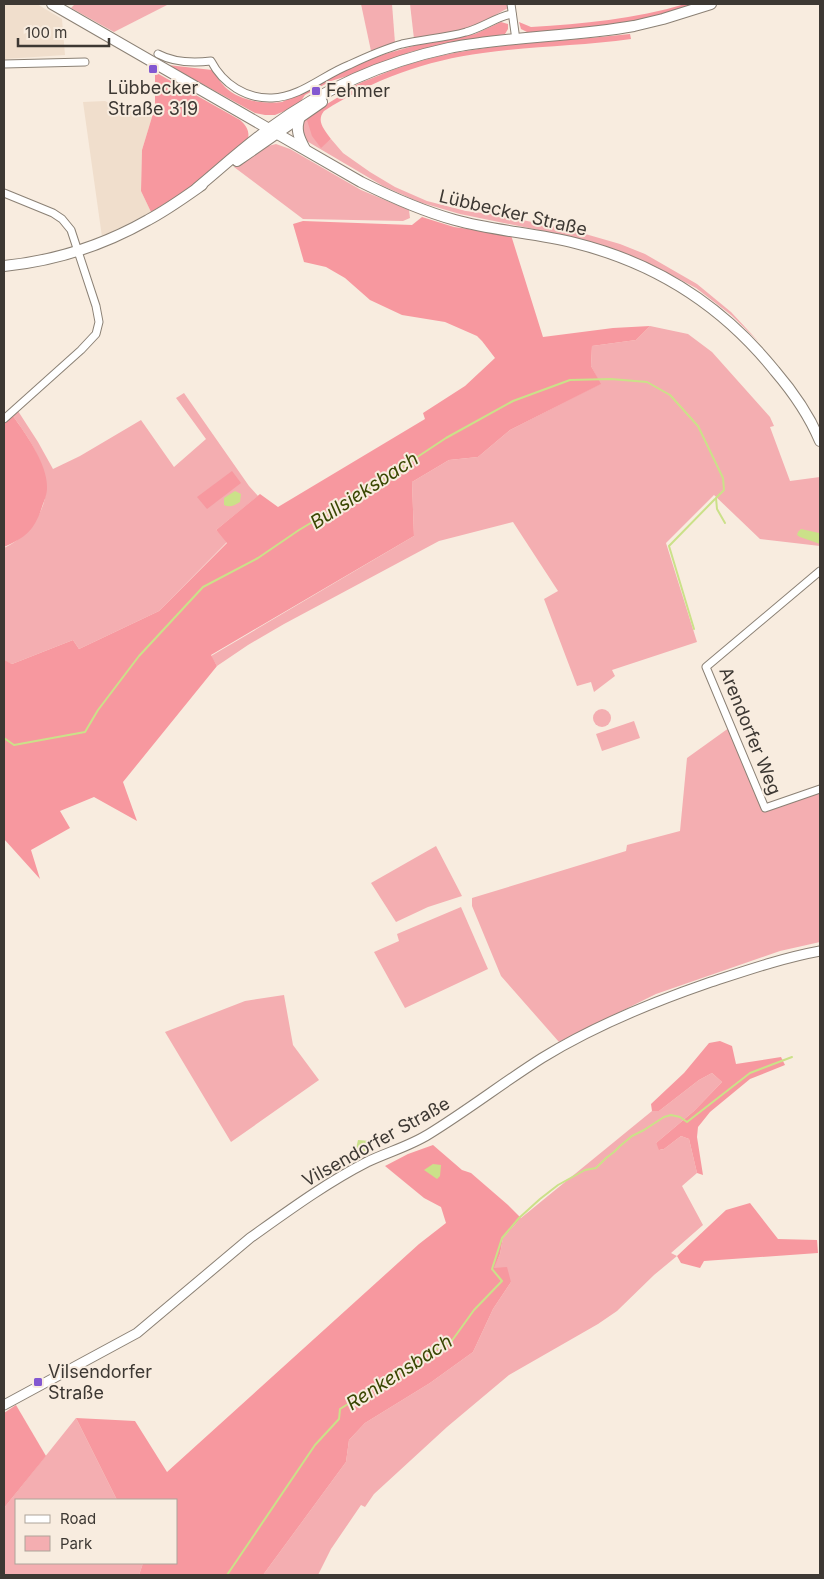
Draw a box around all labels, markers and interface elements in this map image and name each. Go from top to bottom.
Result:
scale bar [18,15,109,47]
text: 100 m [25,23,67,42]
marker: Lübbecker Straße 319 [147,63,159,75]
place label: Lübbecker Straße 319 [108,77,198,119]
place label: Fehmer [326,80,390,101]
marker: Fehmer [310,85,322,97]
street label: Lübbecker Straße [437,185,589,240]
water label: Bullsieksbach [306,447,423,534]
street label: Arendorfer Weg [715,664,786,798]
street label: Vilsendorfer Straße [299,1092,453,1191]
water label: Renkensbach [342,1330,457,1415]
place label: Vilsendorfer Straße [48,1361,152,1403]
marker: Vilsendorfer Straße [32,1376,44,1388]
legend [15,1499,178,1564]
text: Road [60,1509,96,1528]
text: Park [60,1534,93,1553]

